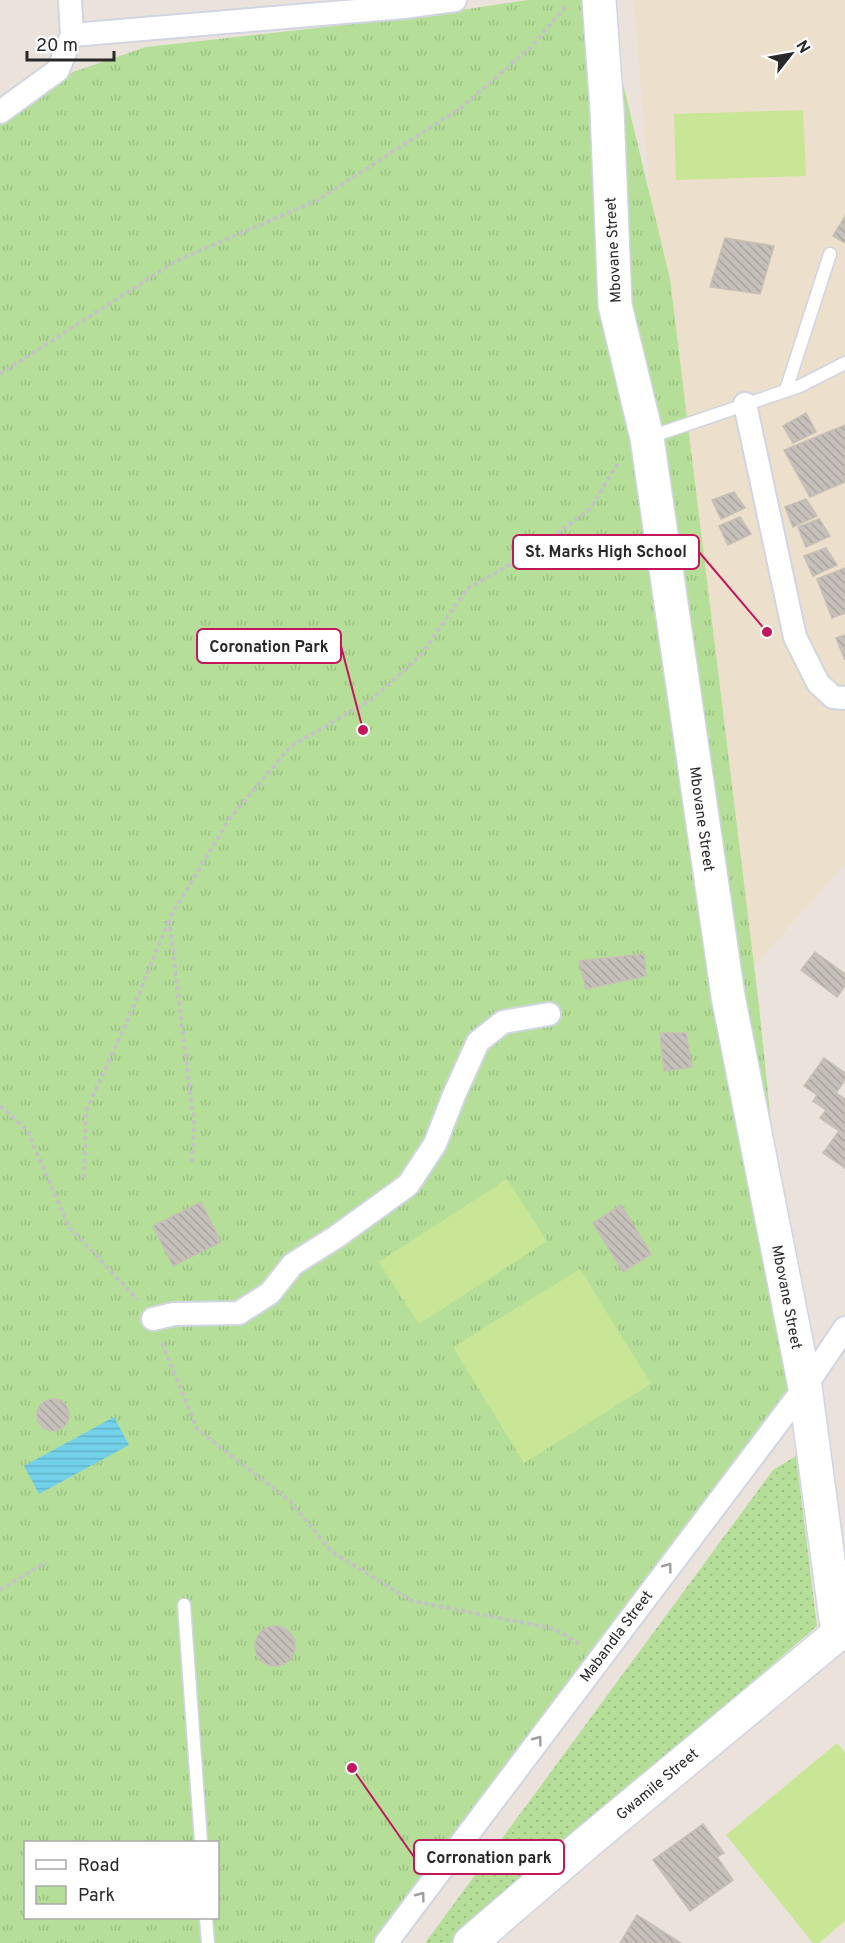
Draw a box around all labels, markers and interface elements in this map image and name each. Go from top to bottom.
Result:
scale bar [27,24,114,62]
north arrow [761,24,821,84]
text: 20 m [36,35,78,58]
text: N [791,37,814,57]
street label: Mbovane Street [602,196,627,303]
callout: St. Marks High School [513,535,699,569]
text: St. Marks High School [525,543,687,563]
callout: Coronation Park [197,629,341,663]
text: Coronation Park [209,638,329,658]
street label: Mbovane Street [684,765,717,873]
street label: Mbovane Street [766,1243,805,1351]
one-way arrow [660,1563,671,1574]
street label: Mabandla Street [577,1587,658,1687]
one-way arrow [531,1736,542,1747]
street label: Gwamile Street [613,1745,703,1825]
callout: Corronation park [414,1840,564,1874]
legend [24,1841,219,1919]
text: Corronation park [426,1849,552,1869]
text: Road [78,1855,120,1878]
text: Park [78,1885,115,1908]
one-way arrow [414,1892,425,1903]

